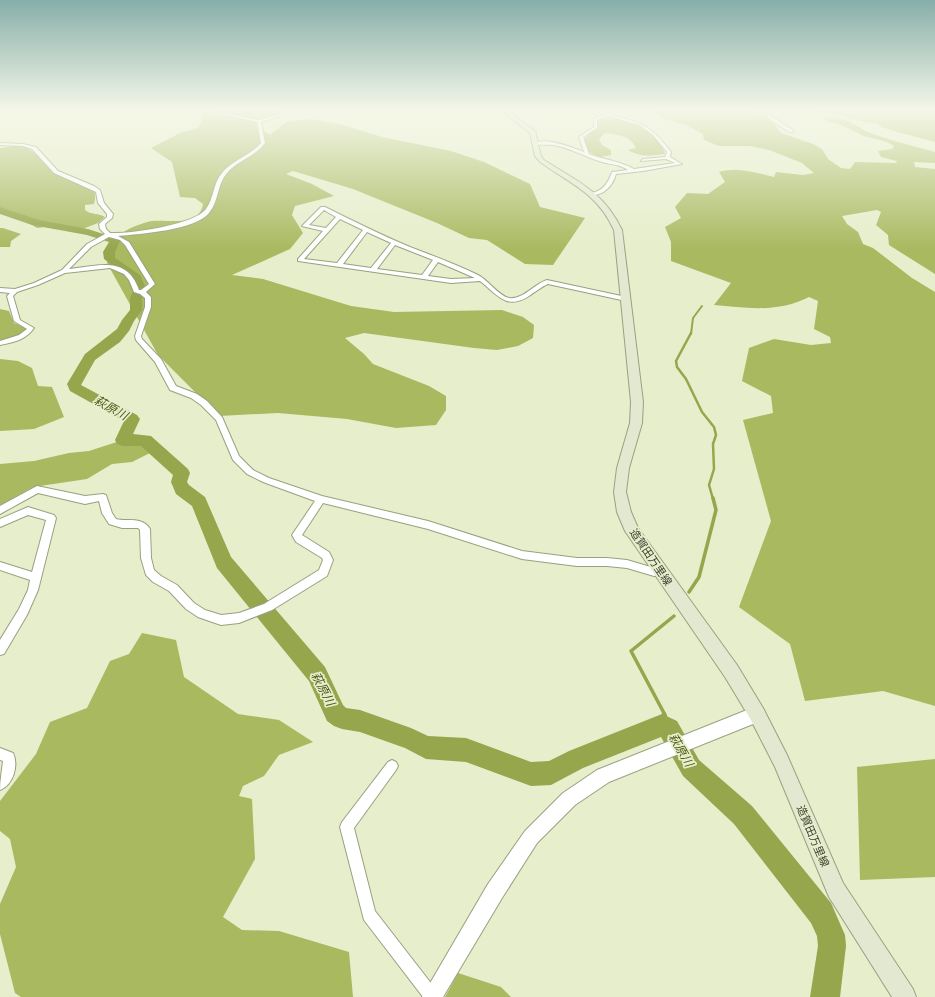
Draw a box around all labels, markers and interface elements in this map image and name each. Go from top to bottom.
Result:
water label: 萩原川 [92,393,132,424]
street label: 造賀田万里線 [628,526,674,588]
water label: 萩原川 [308,670,339,710]
water label: 萩原川 [666,731,697,771]
street label: 造賀田万里線 [795,803,831,869]

